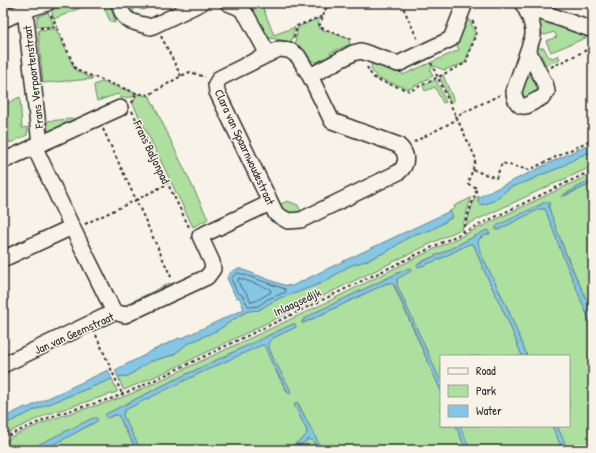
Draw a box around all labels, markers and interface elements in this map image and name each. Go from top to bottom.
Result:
street label: Frans Verpoortenstraat [18,24,48,130]
street label: Clara van Spaarnwoudestraat [211,86,280,208]
street label: Frans Baljonpad [129,117,175,187]
street label: Inlaagsedijk [270,284,324,320]
street label: Jan van Geemstraat [32,308,117,358]
legend [440,355,570,427]
text: Road [476,362,496,379]
text: Park [476,382,496,399]
text: Water [476,402,502,419]

